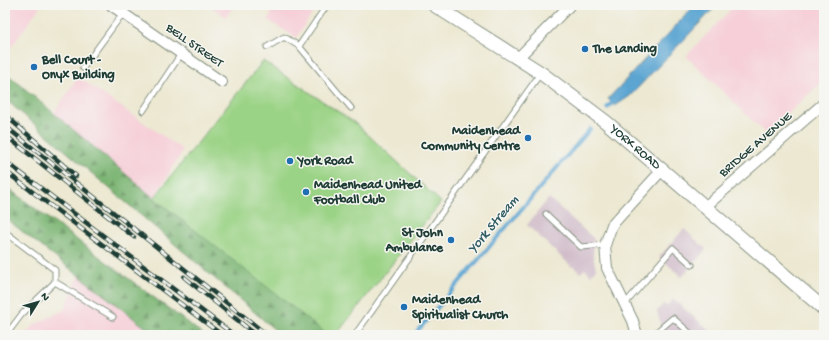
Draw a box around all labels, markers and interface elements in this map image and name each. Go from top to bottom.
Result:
street label: BELL STREET [162,20,226,72]
place label: The Landing [592,42,658,57]
marker: The Landing [580,44,590,54]
place label: Bell Court - Onyx Building [41,53,115,83]
marker: Bell Court - Onyx Building [29,62,39,72]
street label: BRIDGE AVENUE [716,109,796,181]
street label: YORK ROAD [606,121,664,173]
place label: Maidenhead Community Centre [420,124,521,154]
marker: Maidenhead Community Centre [523,133,533,143]
place label: York Road [296,154,354,169]
marker: York Road [285,156,295,166]
place label: Maidenhead United Football Club [313,178,423,208]
marker: Maidenhead United Football Club [301,187,311,197]
water label: York Stream [465,193,523,257]
place label: St John Ambulance [385,226,444,256]
marker: St John Ambulance [446,235,456,245]
north arrow [18,282,58,322]
text: N [37,291,51,304]
place label: Maidenhead Spiritualist Church [412,293,508,324]
marker: Maidenhead Spiritualist Church [399,302,409,312]

